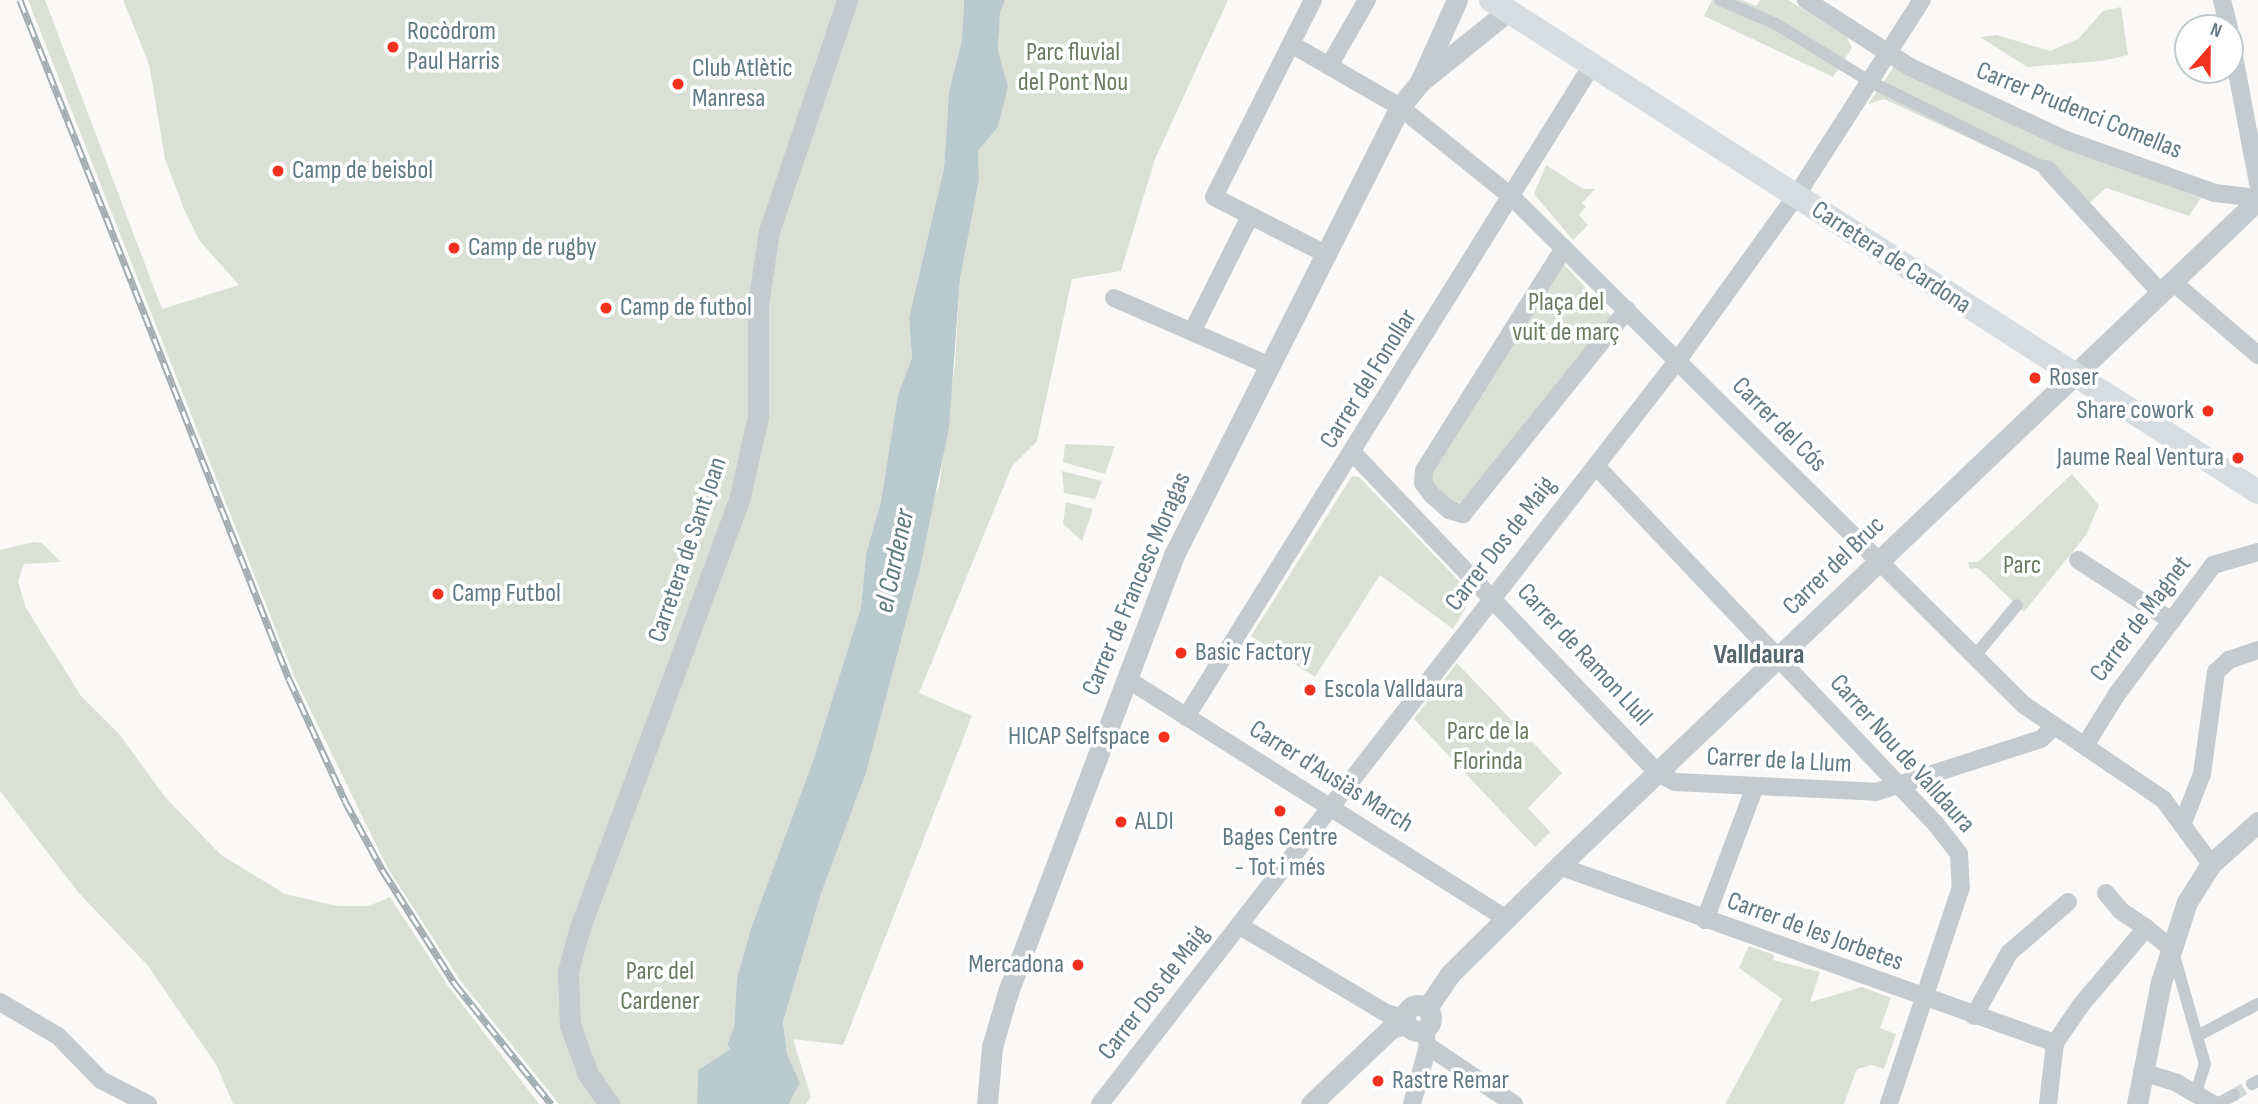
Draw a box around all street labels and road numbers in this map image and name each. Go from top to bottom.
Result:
street label: Carrer Prudenci Comellas [1972,55,2186,167]
street label: Carretera de Cardona [1805,195,1977,321]
street label: Carrer del Fonollar [1314,304,1424,454]
street label: Carrer del Cós [1725,371,1833,479]
street label: Carretera de Sant Joan [642,453,734,647]
street label: Carrer de Francesc Moragas [1076,468,1198,700]
street label: Carrer Dos de Maig [1439,471,1563,617]
street label: Carrer del Bruc [1777,510,1891,622]
street label: Carrer de Magnet [2084,550,2198,688]
street label: Carrer de Ramon Llull [1510,577,1658,733]
street label: Carrer Nou de Valldaura [1823,668,1981,840]
street label: Carrer d'Ausiàs March [1243,714,1419,840]
street label: Carrer de la Llum [1706,742,1852,780]
street label: Carrer de les Jorbetes [1723,886,1907,978]
street label: Carrer Dos de Maig [1092,920,1216,1066]

